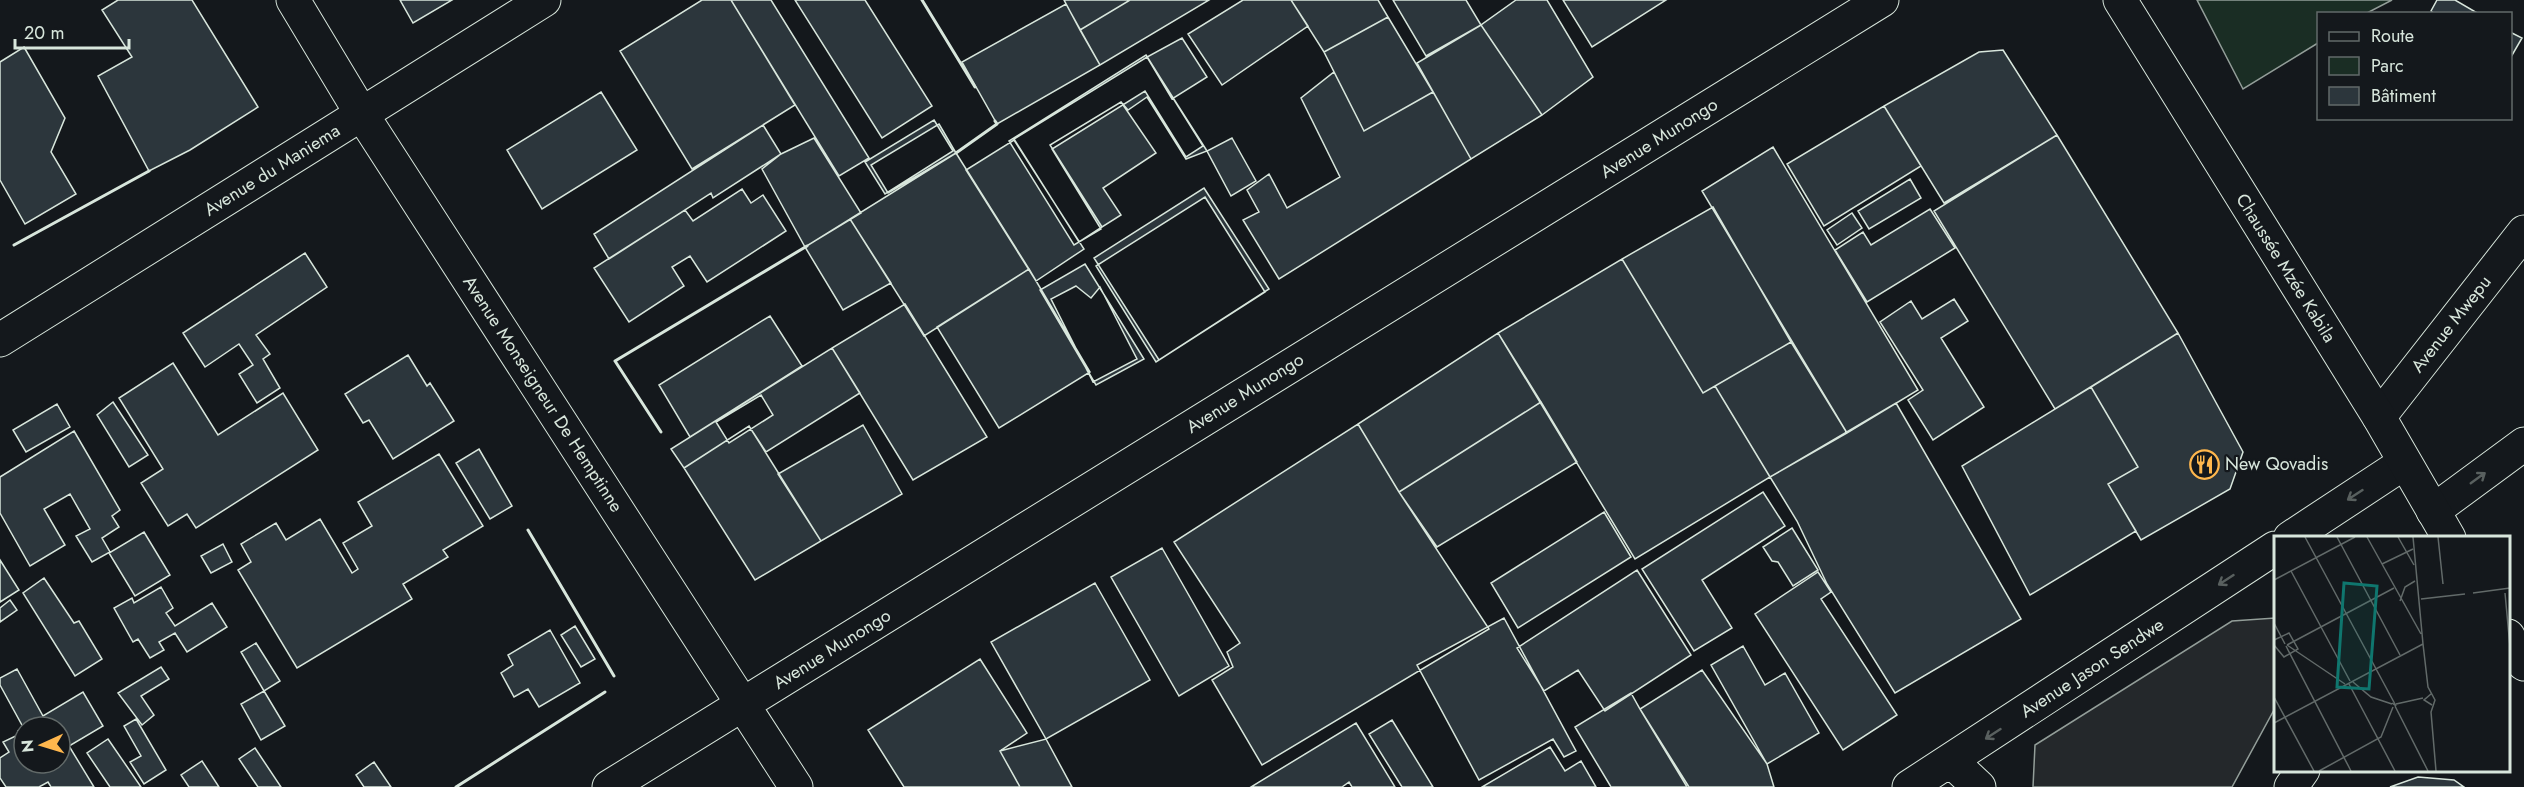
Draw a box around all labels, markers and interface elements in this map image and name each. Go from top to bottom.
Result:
scale bar [15,12,129,50]
legend [2317,12,2512,120]
text: 20 m [24,20,64,46]
text: Route [2371,23,2414,49]
text: Parc [2371,53,2404,79]
text: Bâtiment [2371,83,2437,109]
street label: Avenue Munongo [1595,91,1723,185]
street label: Avenue du Maniema [199,118,345,222]
street label: Chaussée Mzée Kabila [2230,188,2342,348]
street label: Avenue Mwepu [2405,270,2497,378]
street label: Avenue Monseigneur De Hemptinne [457,271,629,517]
street label: Avenue Munongo [1181,346,1309,440]
restaurant icon: New Qovadis [2188,448,2220,480]
place label: New Qovadis [2225,451,2328,477]
one-way arrow [2470,472,2486,484]
one-way arrow [2347,489,2364,501]
inset map [2274,536,2509,772]
one-way arrow [2218,574,2235,586]
street label: Avenue Munongo [768,602,896,696]
street label: Avenue Jason Sendwe [2015,612,2169,724]
north arrow [12,715,72,775]
one-way arrow [1985,728,2002,740]
text: N [16,739,39,753]

